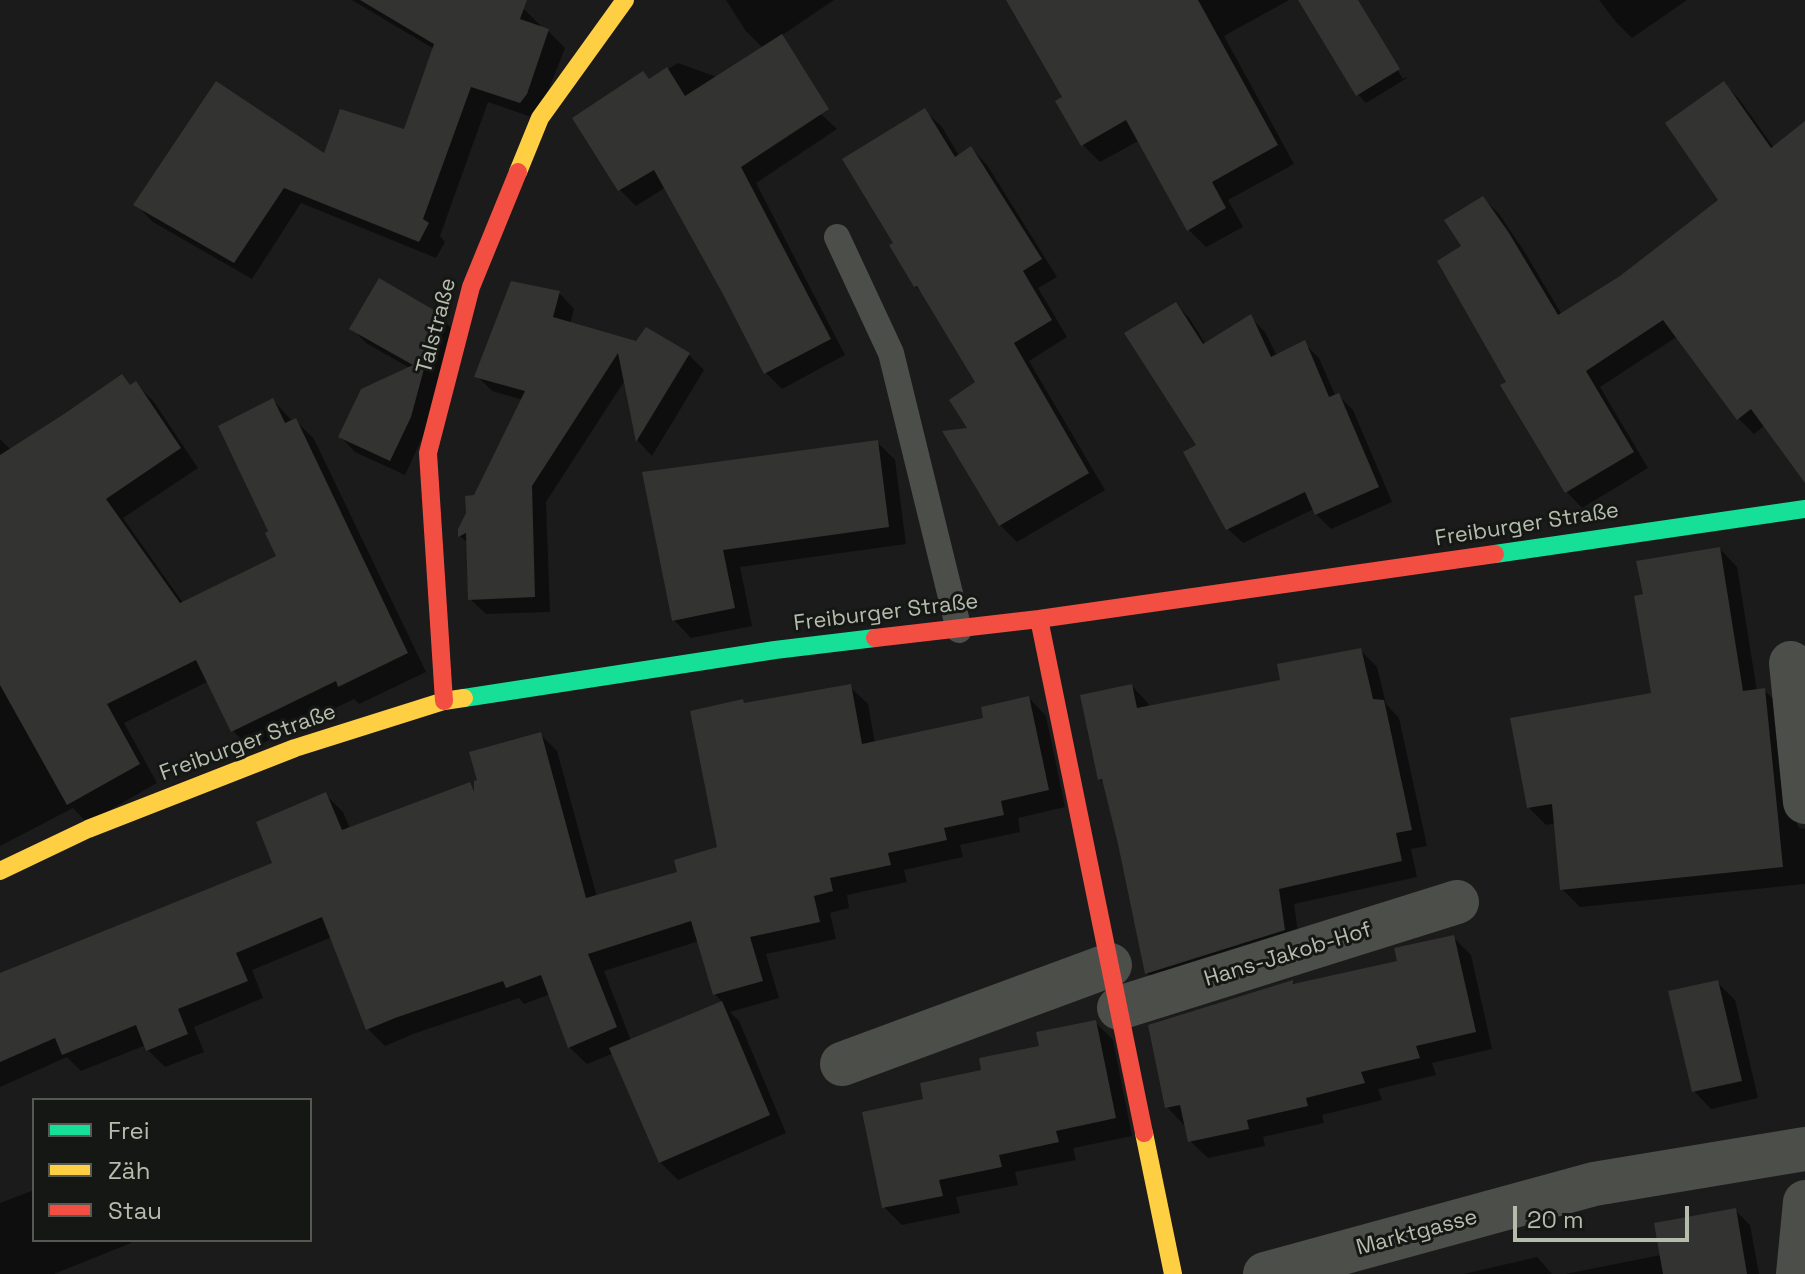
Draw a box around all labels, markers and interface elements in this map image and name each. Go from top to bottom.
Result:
street label: Talstraße [412,275,462,377]
street label: Freiburger Straße [1433,497,1621,553]
street label: Freiburger Straße [792,589,980,637]
street label: Freiburger Straße [156,699,340,787]
street label: Hans-Jakob-Hof [1201,917,1375,993]
legend [32,1098,312,1242]
text: Frei [108,1115,150,1146]
text: Zäh [108,1155,150,1186]
scale bar [1517,1190,1693,1240]
text: Stau [108,1195,162,1226]
street label: Marktgasse [1353,1204,1481,1262]
text: 20 m [1527,1204,1584,1235]

